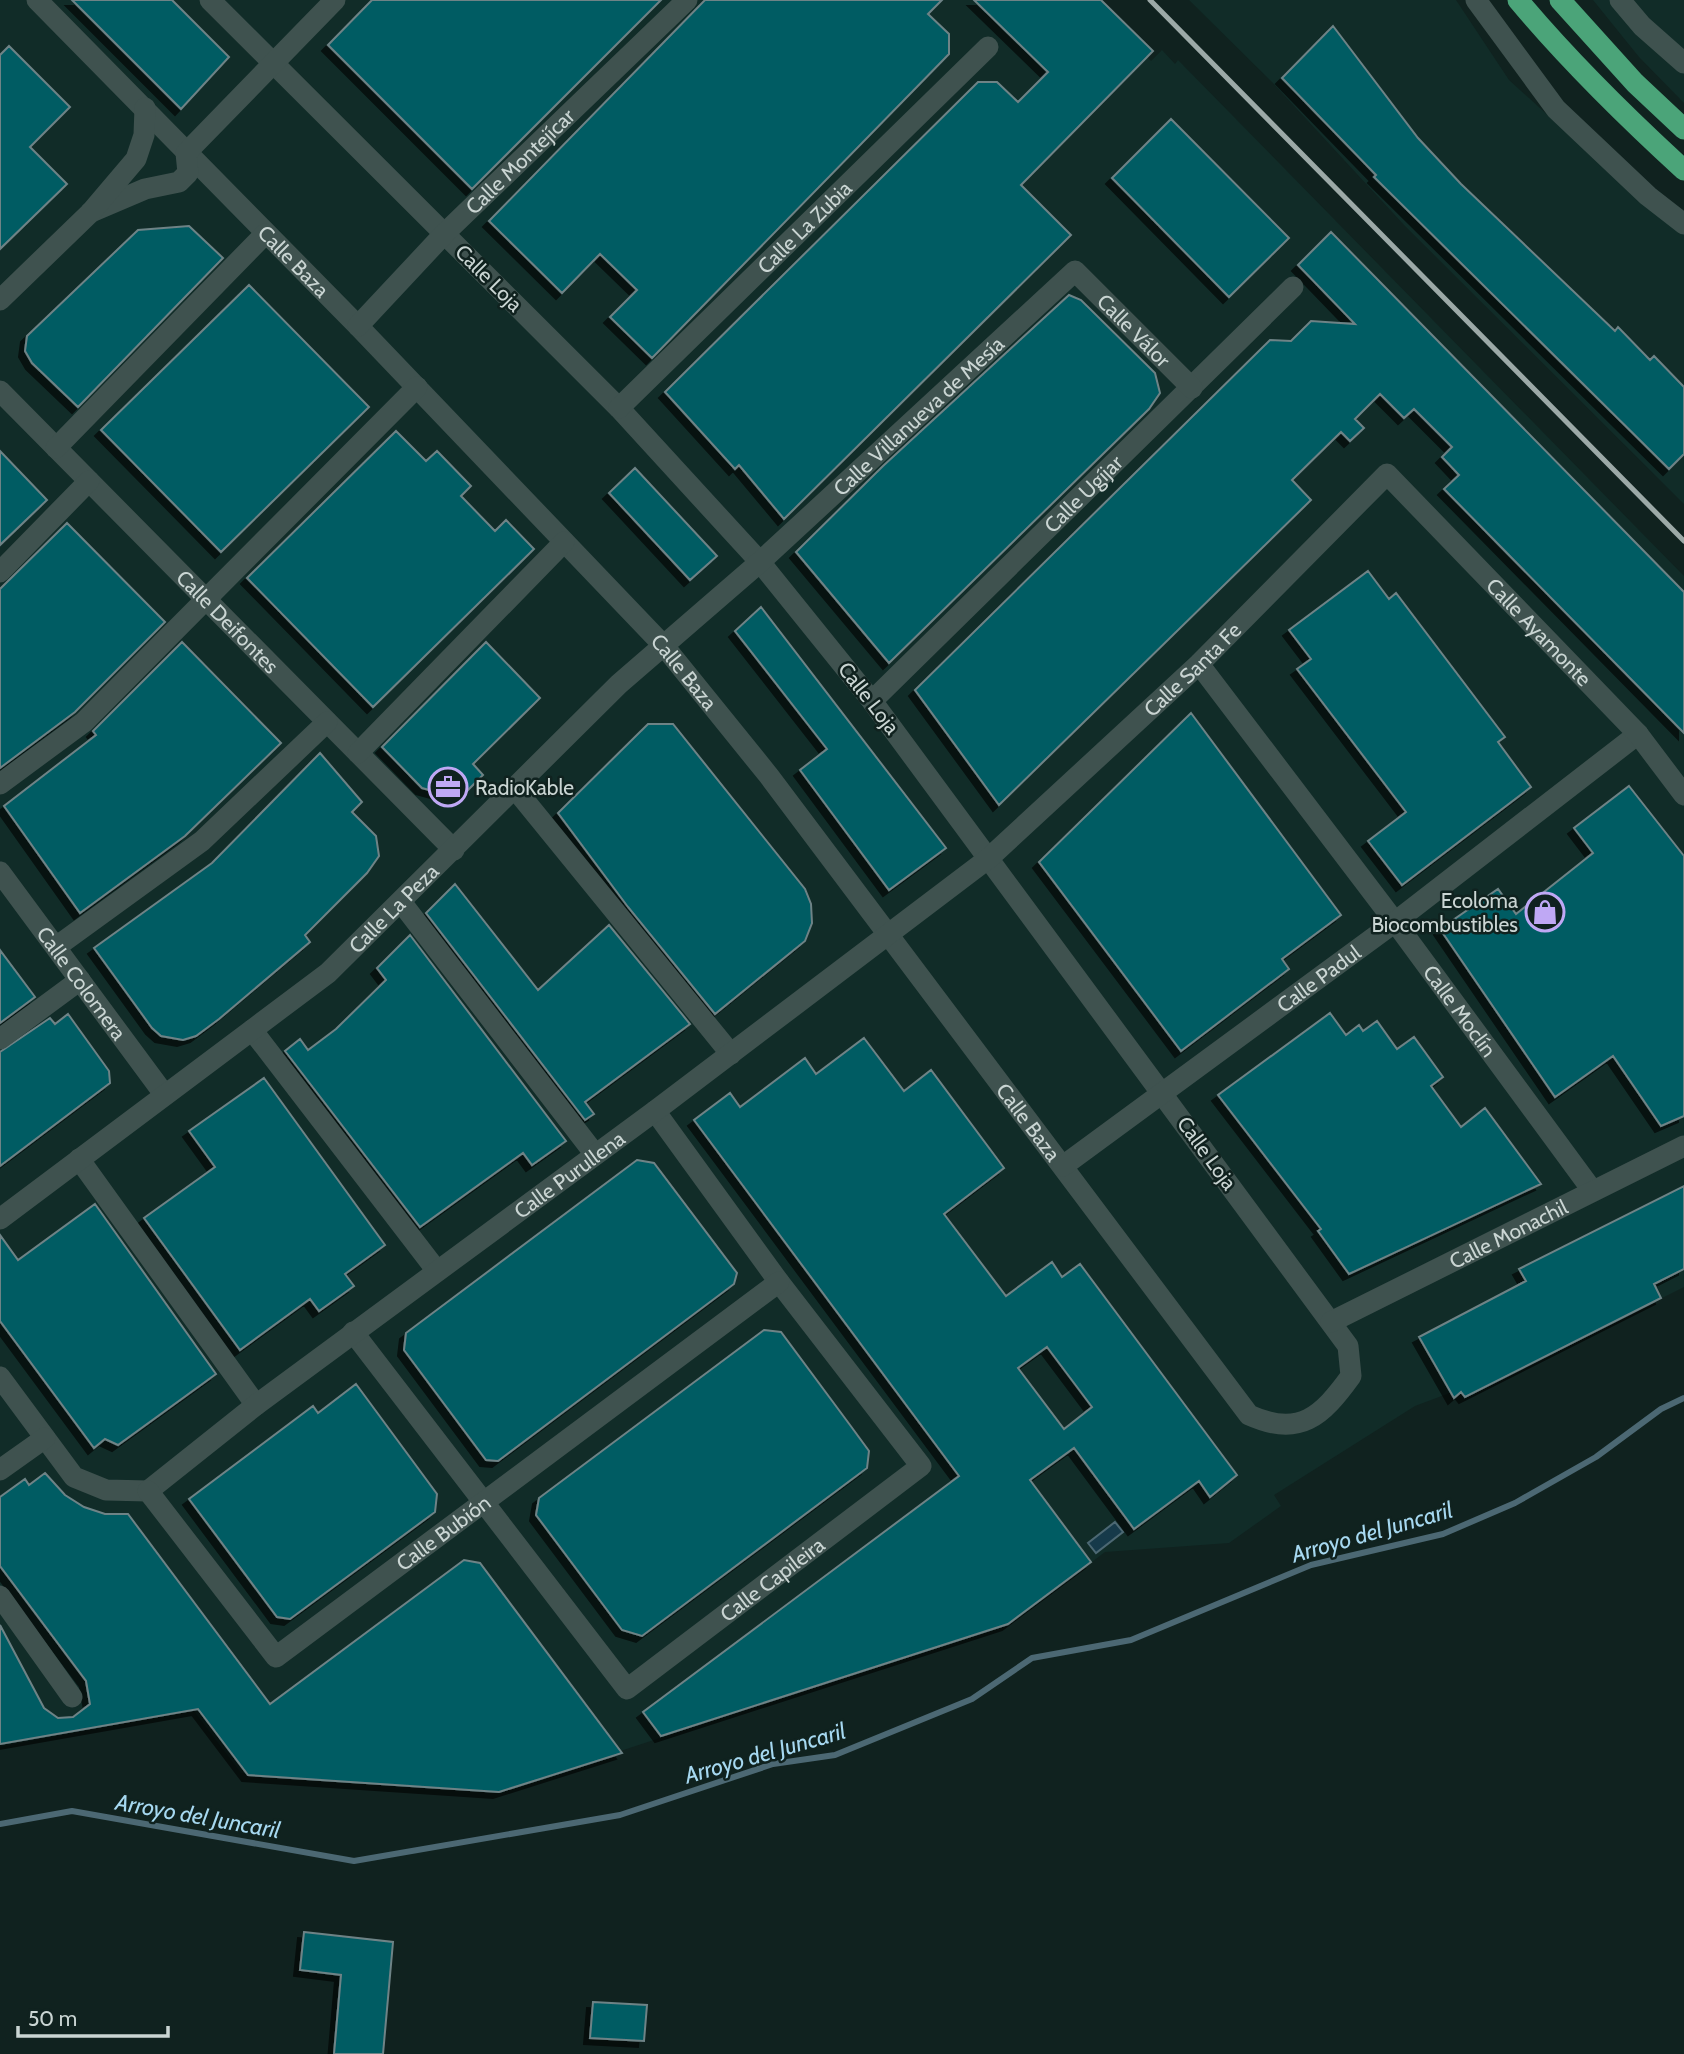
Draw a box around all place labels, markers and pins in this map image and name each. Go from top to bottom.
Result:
office icon: RadioKable [427,766,469,808]
place label: RadioKable [475,775,574,800]
place label: Ecoloma Biocombustibles [1371,888,1518,937]
shop icon: Ecoloma Biocombustibles [1524,891,1566,933]

